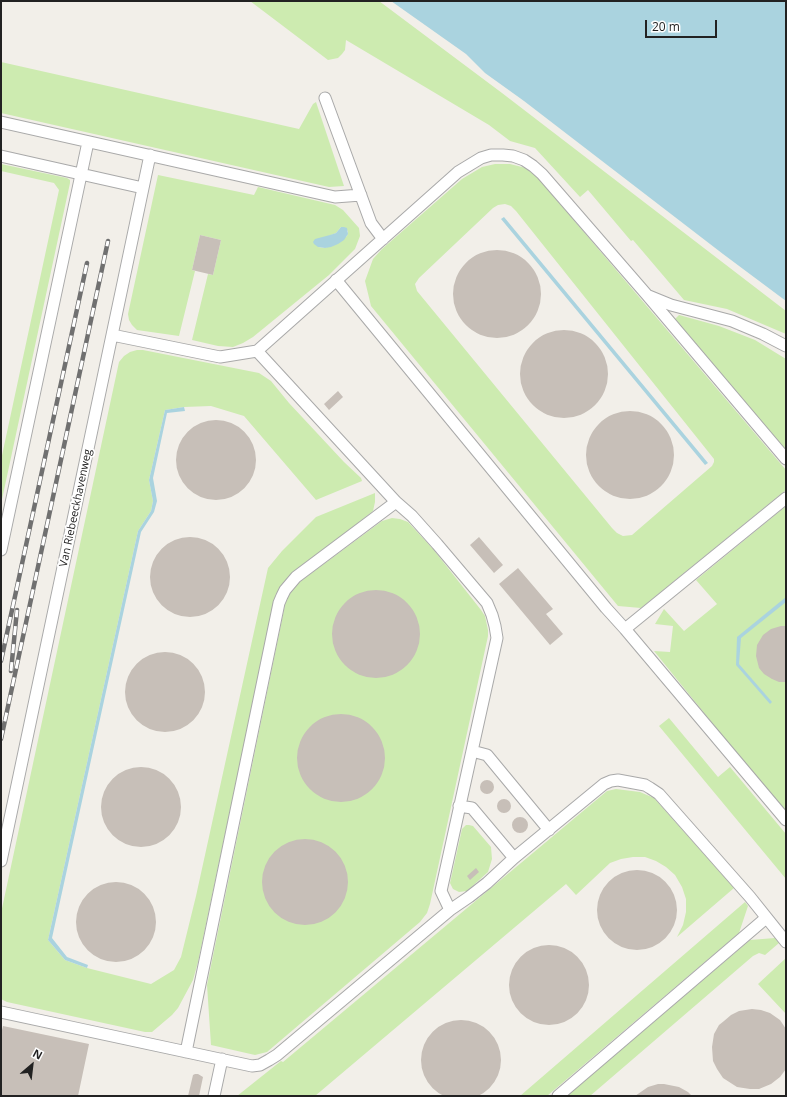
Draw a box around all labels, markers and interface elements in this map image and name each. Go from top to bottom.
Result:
scale bar [647,12,719,38]
text: 20 m [652,18,680,35]
street label: Van Riebeeckhavenweg [57,448,95,568]
north arrow [12,1045,52,1085]
text: N [30,1045,45,1063]

